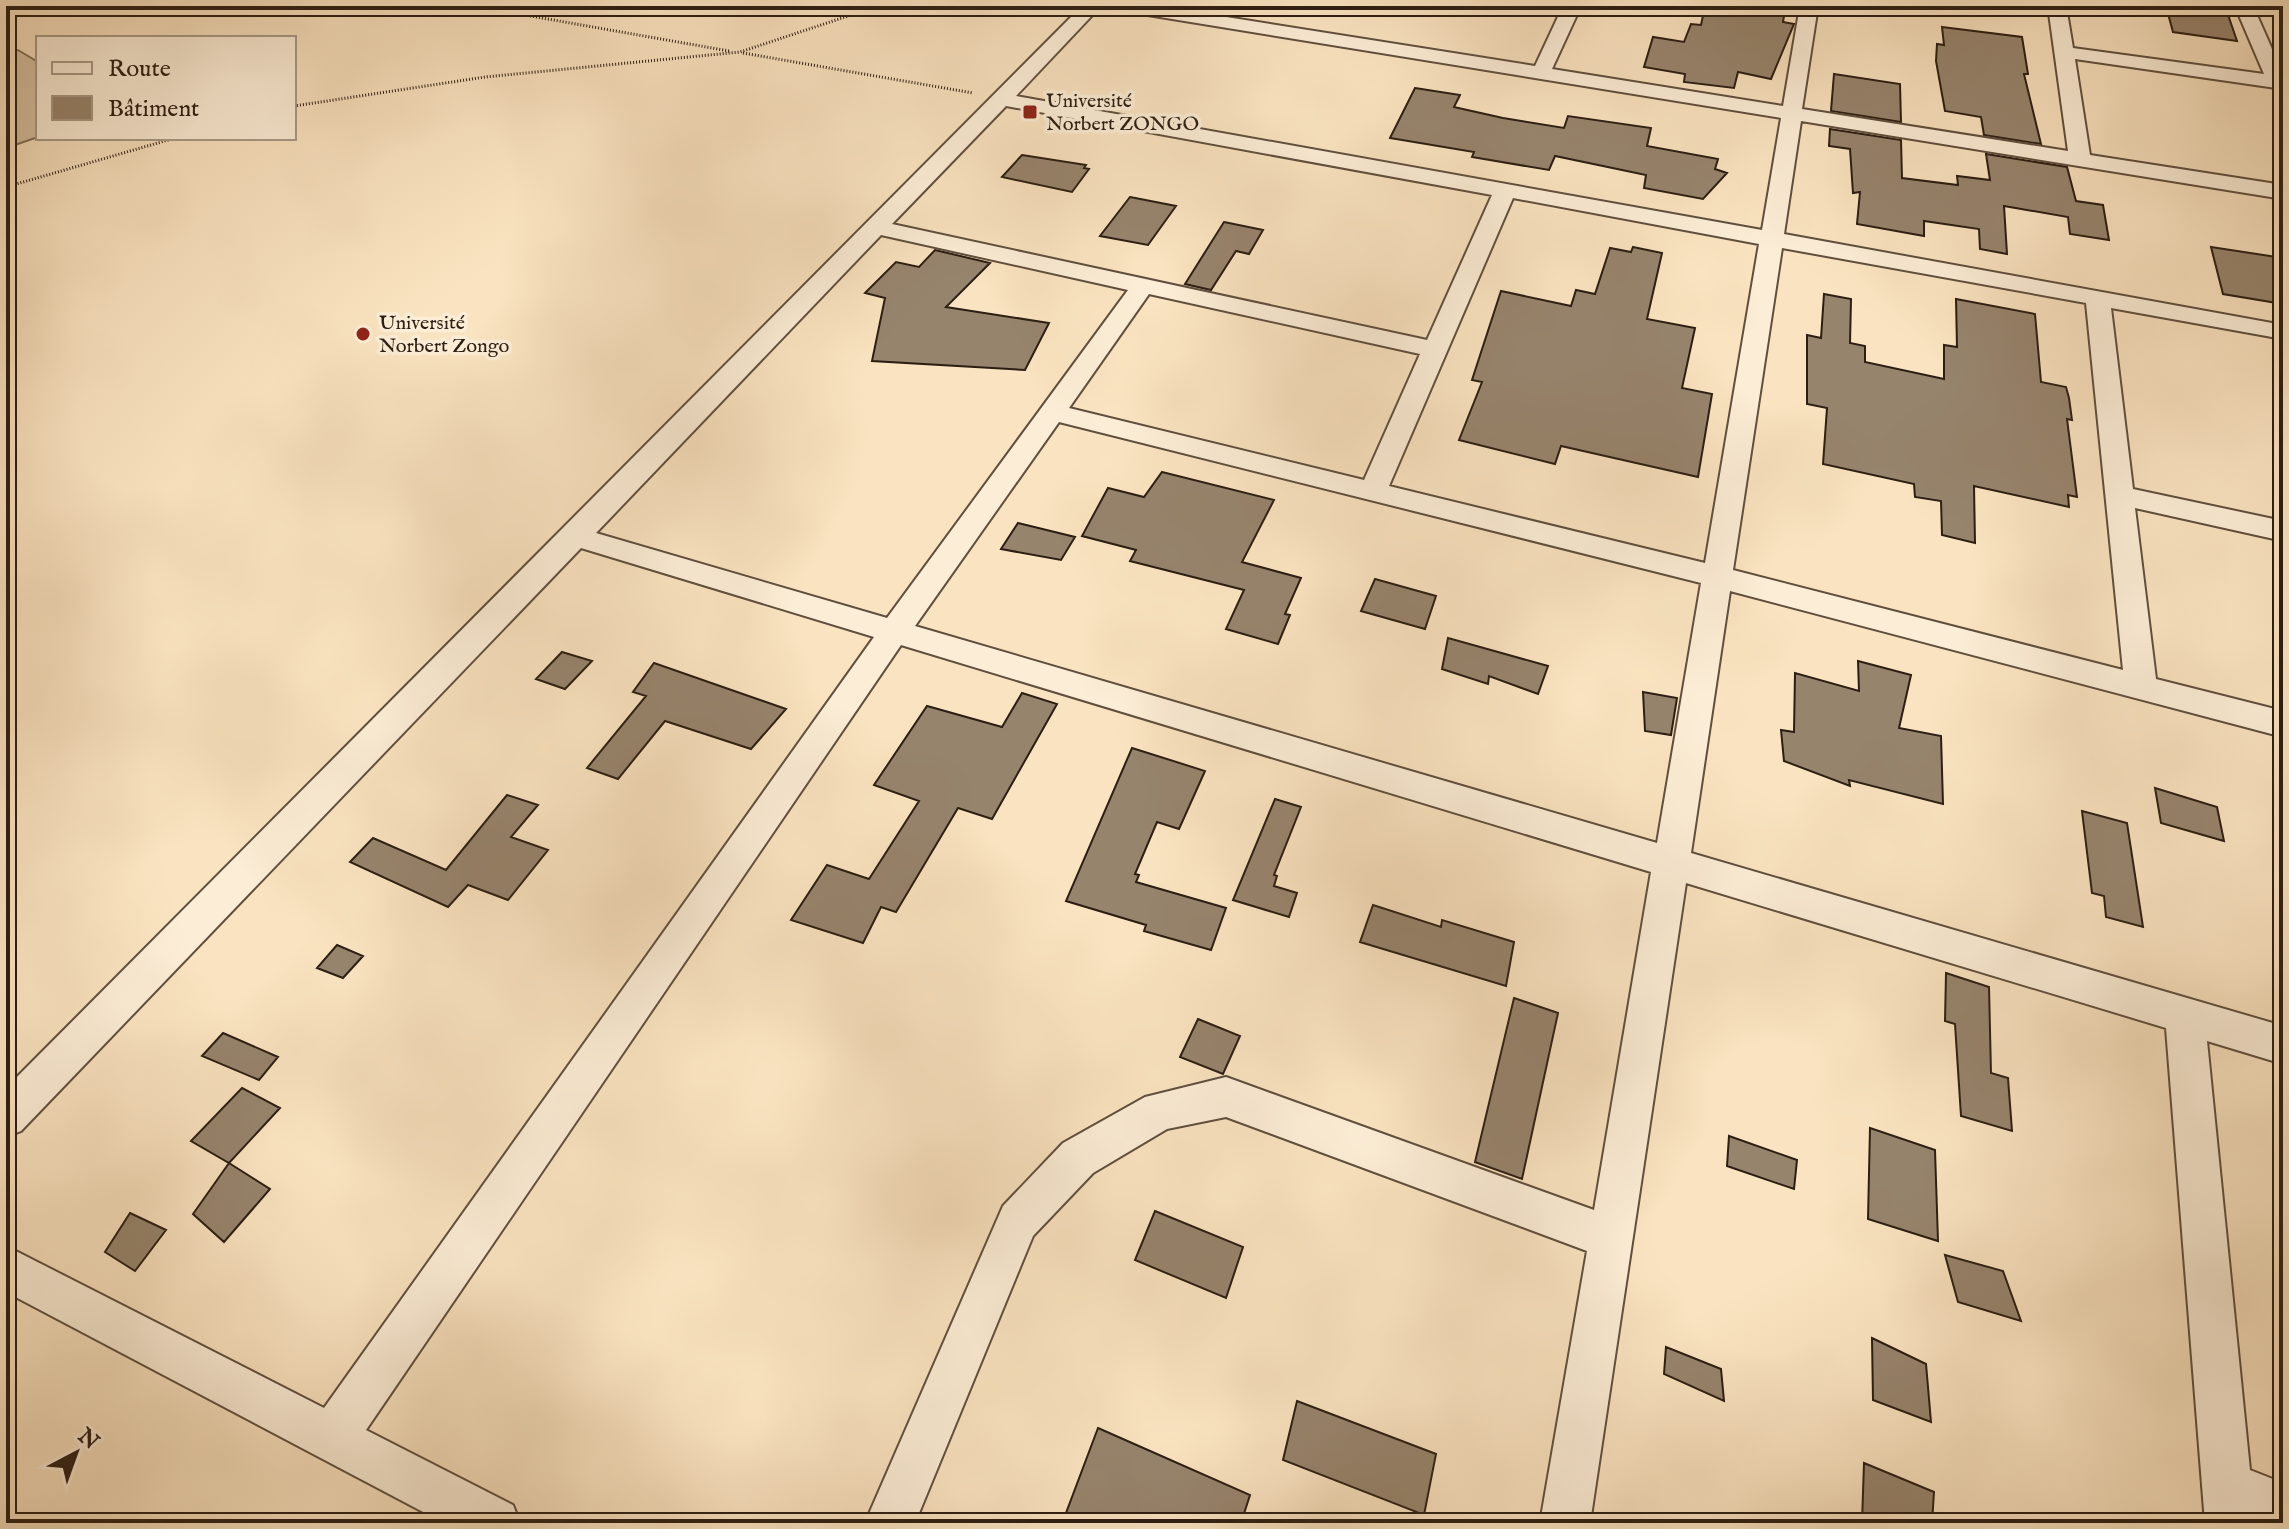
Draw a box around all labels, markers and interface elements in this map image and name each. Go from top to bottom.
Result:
legend [36,36,296,140]
text: Route [108,54,171,85]
place label: Université Norbert ZONGO [1046,89,1199,137]
text: Bâtiment [108,94,199,125]
marker: Université Norbert ZONGO [1021,103,1039,121]
place label: Université Norbert Zongo [379,311,509,359]
marker: Université Norbert Zongo [354,325,372,343]
north arrow [36,1413,116,1493]
text: N [71,1422,104,1456]

